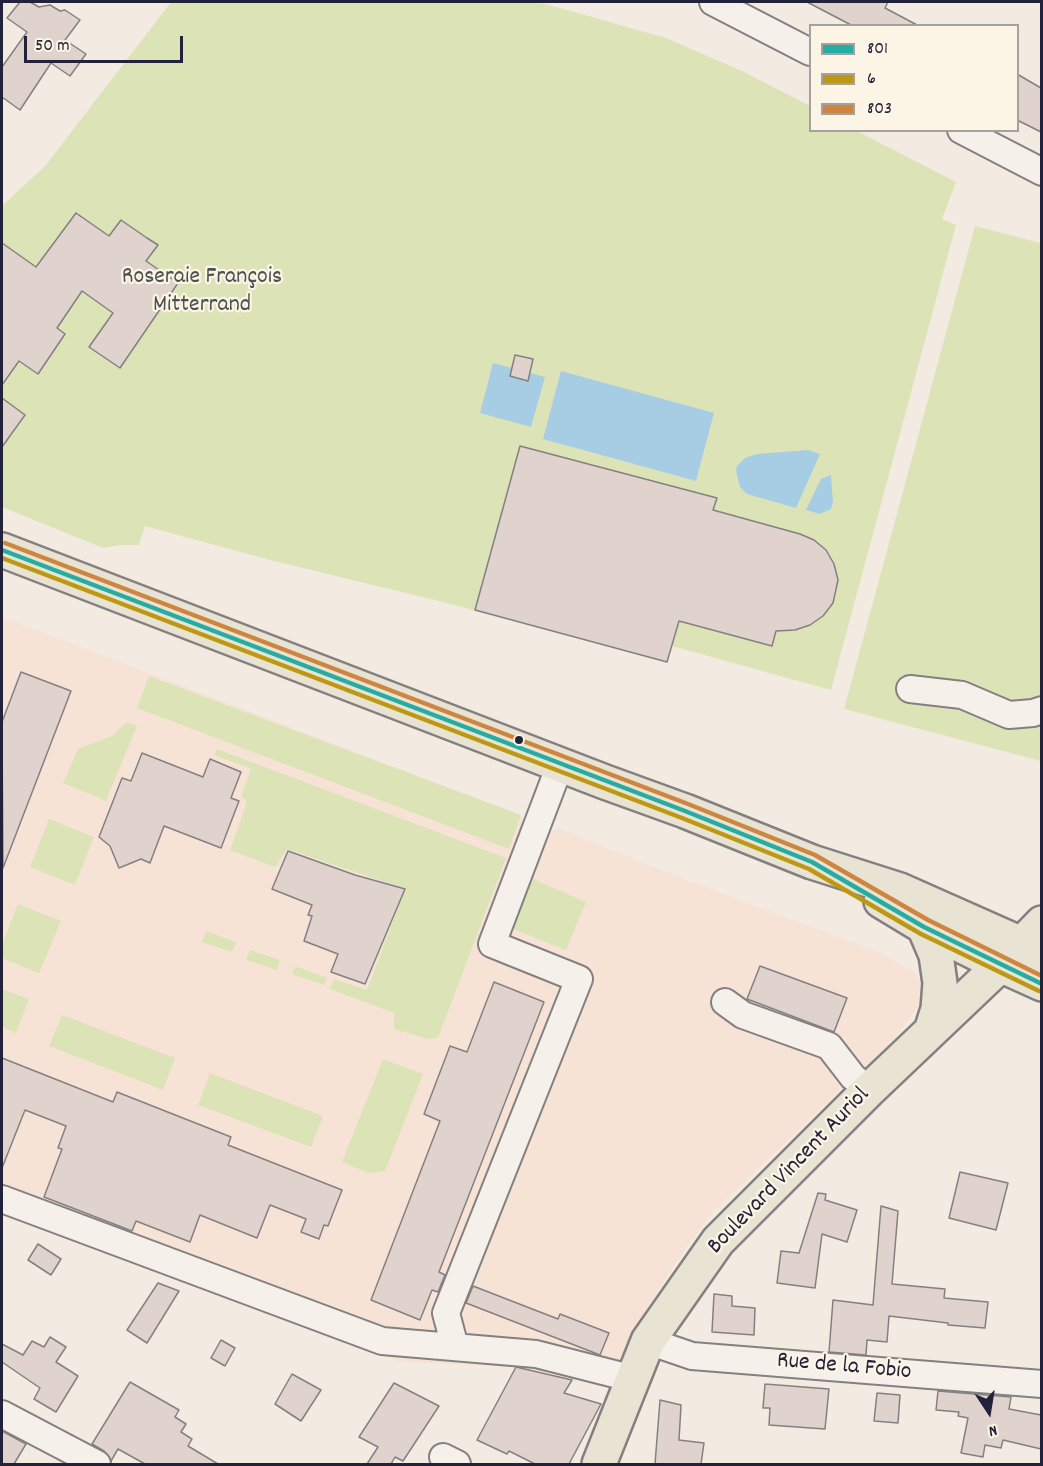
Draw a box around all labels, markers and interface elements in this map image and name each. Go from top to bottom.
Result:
scale bar [27,24,186,62]
legend [809,24,1019,132]
text: 50 m [35,34,70,59]
text: 801 [867,37,888,62]
text: 6 [867,67,876,92]
text: 803 [867,97,892,122]
park label: Roseraie François Mitterrand [122,265,282,321]
unlabelled marker [513,734,525,746]
street label: Boulevard Vincent Auriol [703,1082,877,1262]
street label: Rue de la Fobio [776,1348,912,1388]
north arrow [959,1382,1019,1442]
text: N [987,1418,999,1442]

